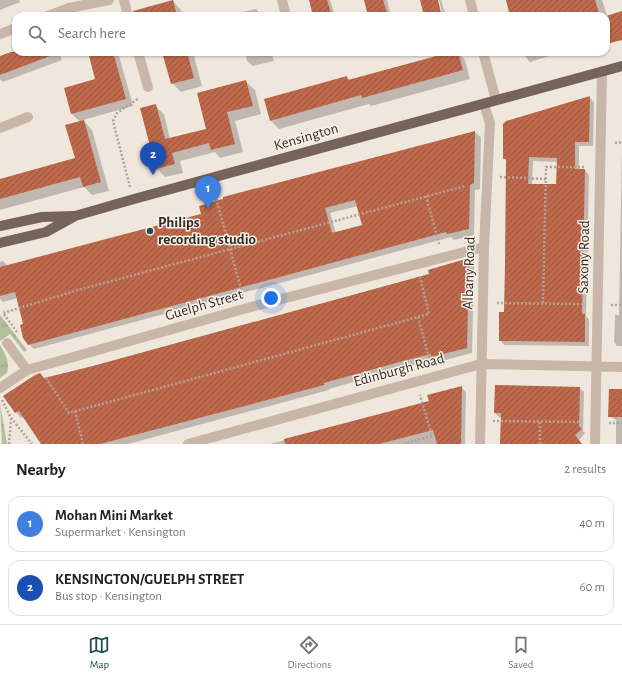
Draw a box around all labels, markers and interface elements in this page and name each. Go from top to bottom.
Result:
search box [12,12,610,56]
icon: search [26,23,48,45]
text: Search here [58,26,126,41]
street label: Kensington [272,121,340,153]
pin: 2 [140,142,166,175]
pin: 1 [195,176,221,209]
place label: Philips recording studio [158,215,256,247]
street label: Saxony Road [576,220,592,294]
marker: Philips recording studio [145,226,155,236]
street label: Albany Road [460,236,478,310]
street label: Guelph Street [163,287,245,323]
your location [261,288,281,308]
street label: Edinburgh Road [352,351,446,389]
text: Nearby [16,461,66,478]
text: 2 results [564,463,606,476]
text: Mohan Mini Market [55,508,173,523]
text: 1 [28,517,32,530]
text: 40 m [579,517,605,530]
text: Supermarket · Kensington [55,526,186,539]
text: KENSINGTON/GUELPH STREET [55,572,244,587]
text: 2 [27,581,33,594]
text: 60 m [579,581,605,594]
text: Bus stop · Kensington [55,590,162,603]
tab: Map [88,634,110,671]
tab: Directions [287,634,331,671]
tab: Saved [508,634,533,671]

